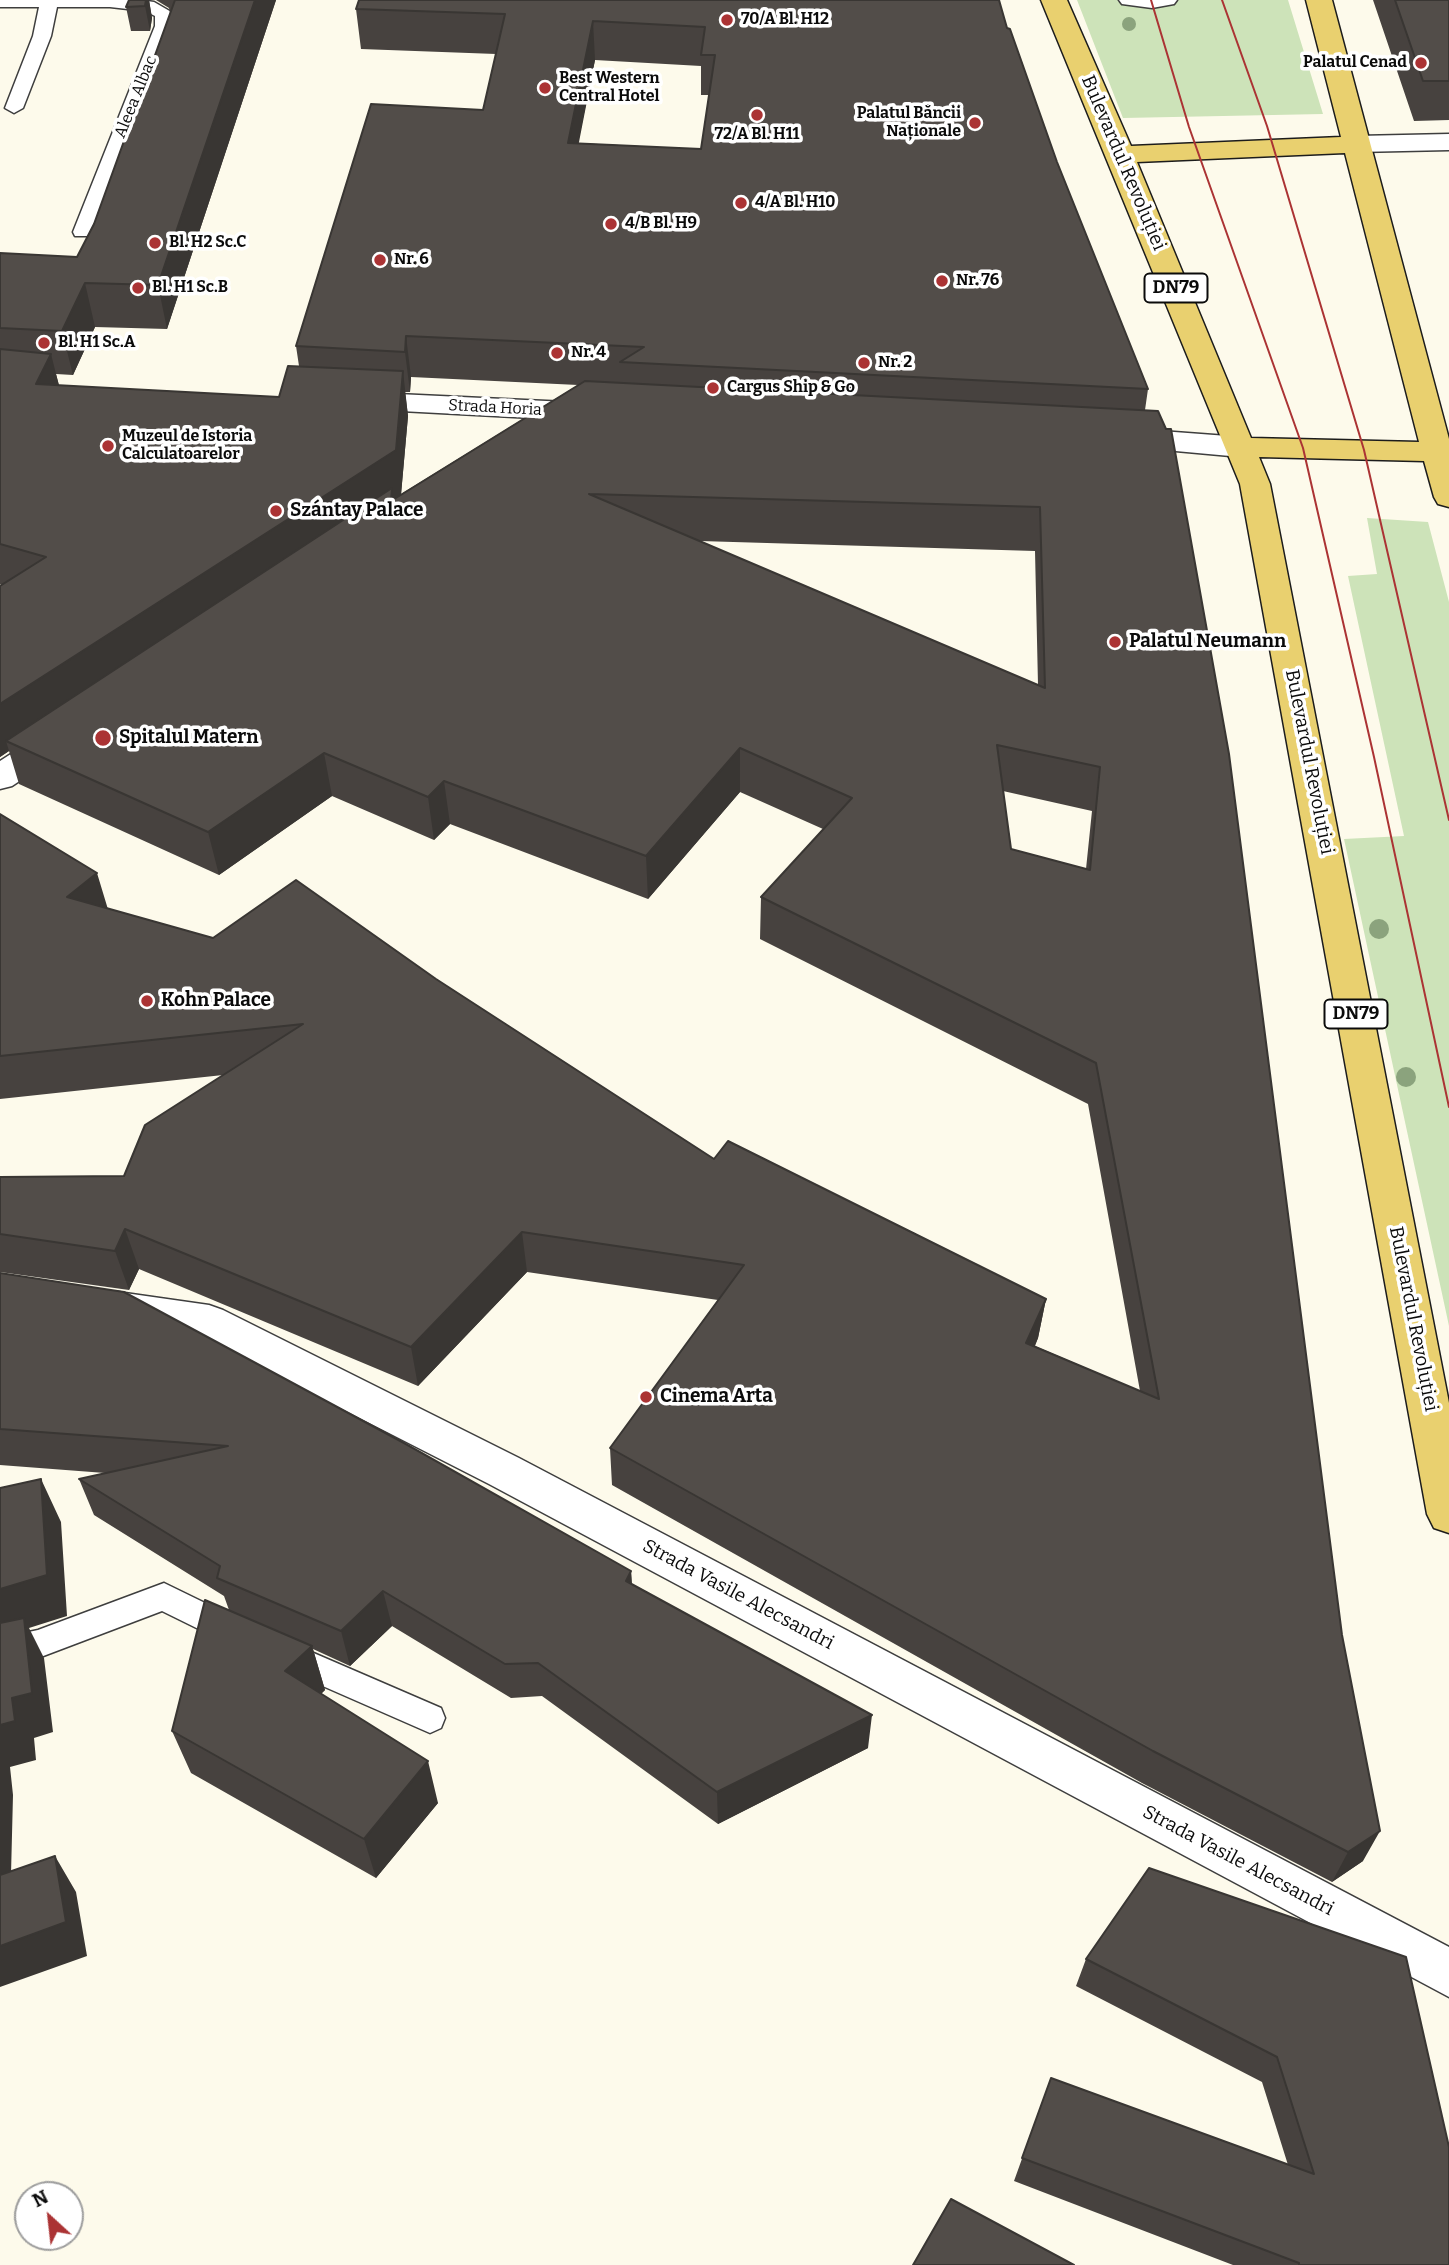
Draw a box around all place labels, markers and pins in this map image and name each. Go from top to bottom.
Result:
place label: 70/A Bl. H12 [741,10,829,30]
marker: 70/A Bl. H12 [719,12,735,28]
place label: Palatul Cenad [1303,53,1407,73]
marker: Palatul Cenad [1413,55,1429,71]
place label: Best Western Central Hotel [559,69,660,107]
marker: Best Western Central Hotel [537,80,553,96]
place label: Palatul Băncii Naționale [857,104,961,142]
marker: 72/A Bl. H11 [749,107,765,123]
marker: Palatul Băncii Naționale [967,115,983,131]
place label: 72/A Bl. H11 [715,125,799,145]
place label: 4/A Bl. H10 [755,193,835,213]
marker: 4/A Bl. H10 [733,195,749,211]
place label: 4/B Bl. H9 [625,214,697,234]
marker: 4/B Bl. H9 [603,216,619,232]
place label: Bl. H2 Sc.C [169,233,246,253]
marker: Bl. H2 Sc.C [147,235,163,251]
place label: Nr. 6 [394,250,429,270]
marker: Nr. 6 [372,252,388,268]
place label: Nr. 76 [956,271,999,291]
marker: Nr. 76 [934,273,950,289]
place label: Bl. H1 Sc.B [152,278,228,298]
marker: Bl. H1 Sc.B [130,280,146,296]
place label: Bl. H1 Sc.A [58,333,135,353]
marker: Bl. H1 Sc.A [36,335,52,351]
place label: Nr. 4 [571,343,606,363]
marker: Nr. 4 [549,345,565,361]
place label: Nr. 2 [878,353,912,373]
marker: Nr. 2 [856,355,872,371]
place label: Cargus Ship & Go [727,378,855,398]
marker: Cargus Ship & Go [705,380,721,396]
place label: Muzeul de Istoria Calculatoarelor [122,427,252,465]
marker: Muzeul de Istoria Calculatoarelor [100,438,116,454]
place label: Szántay Palace [290,500,423,522]
marker: Szántay Palace [268,503,284,519]
place label: Palatul Neumann [1129,631,1286,653]
marker: Palatul Neumann [1107,634,1123,650]
place label: Spitalul Matern [119,727,258,749]
marker: Spitalul Matern [93,728,113,748]
place label: Kohn Palace [161,990,271,1012]
marker: Kohn Palace [139,993,155,1009]
place label: Cinema Arta [660,1386,773,1408]
marker: Cinema Arta [638,1389,654,1405]

